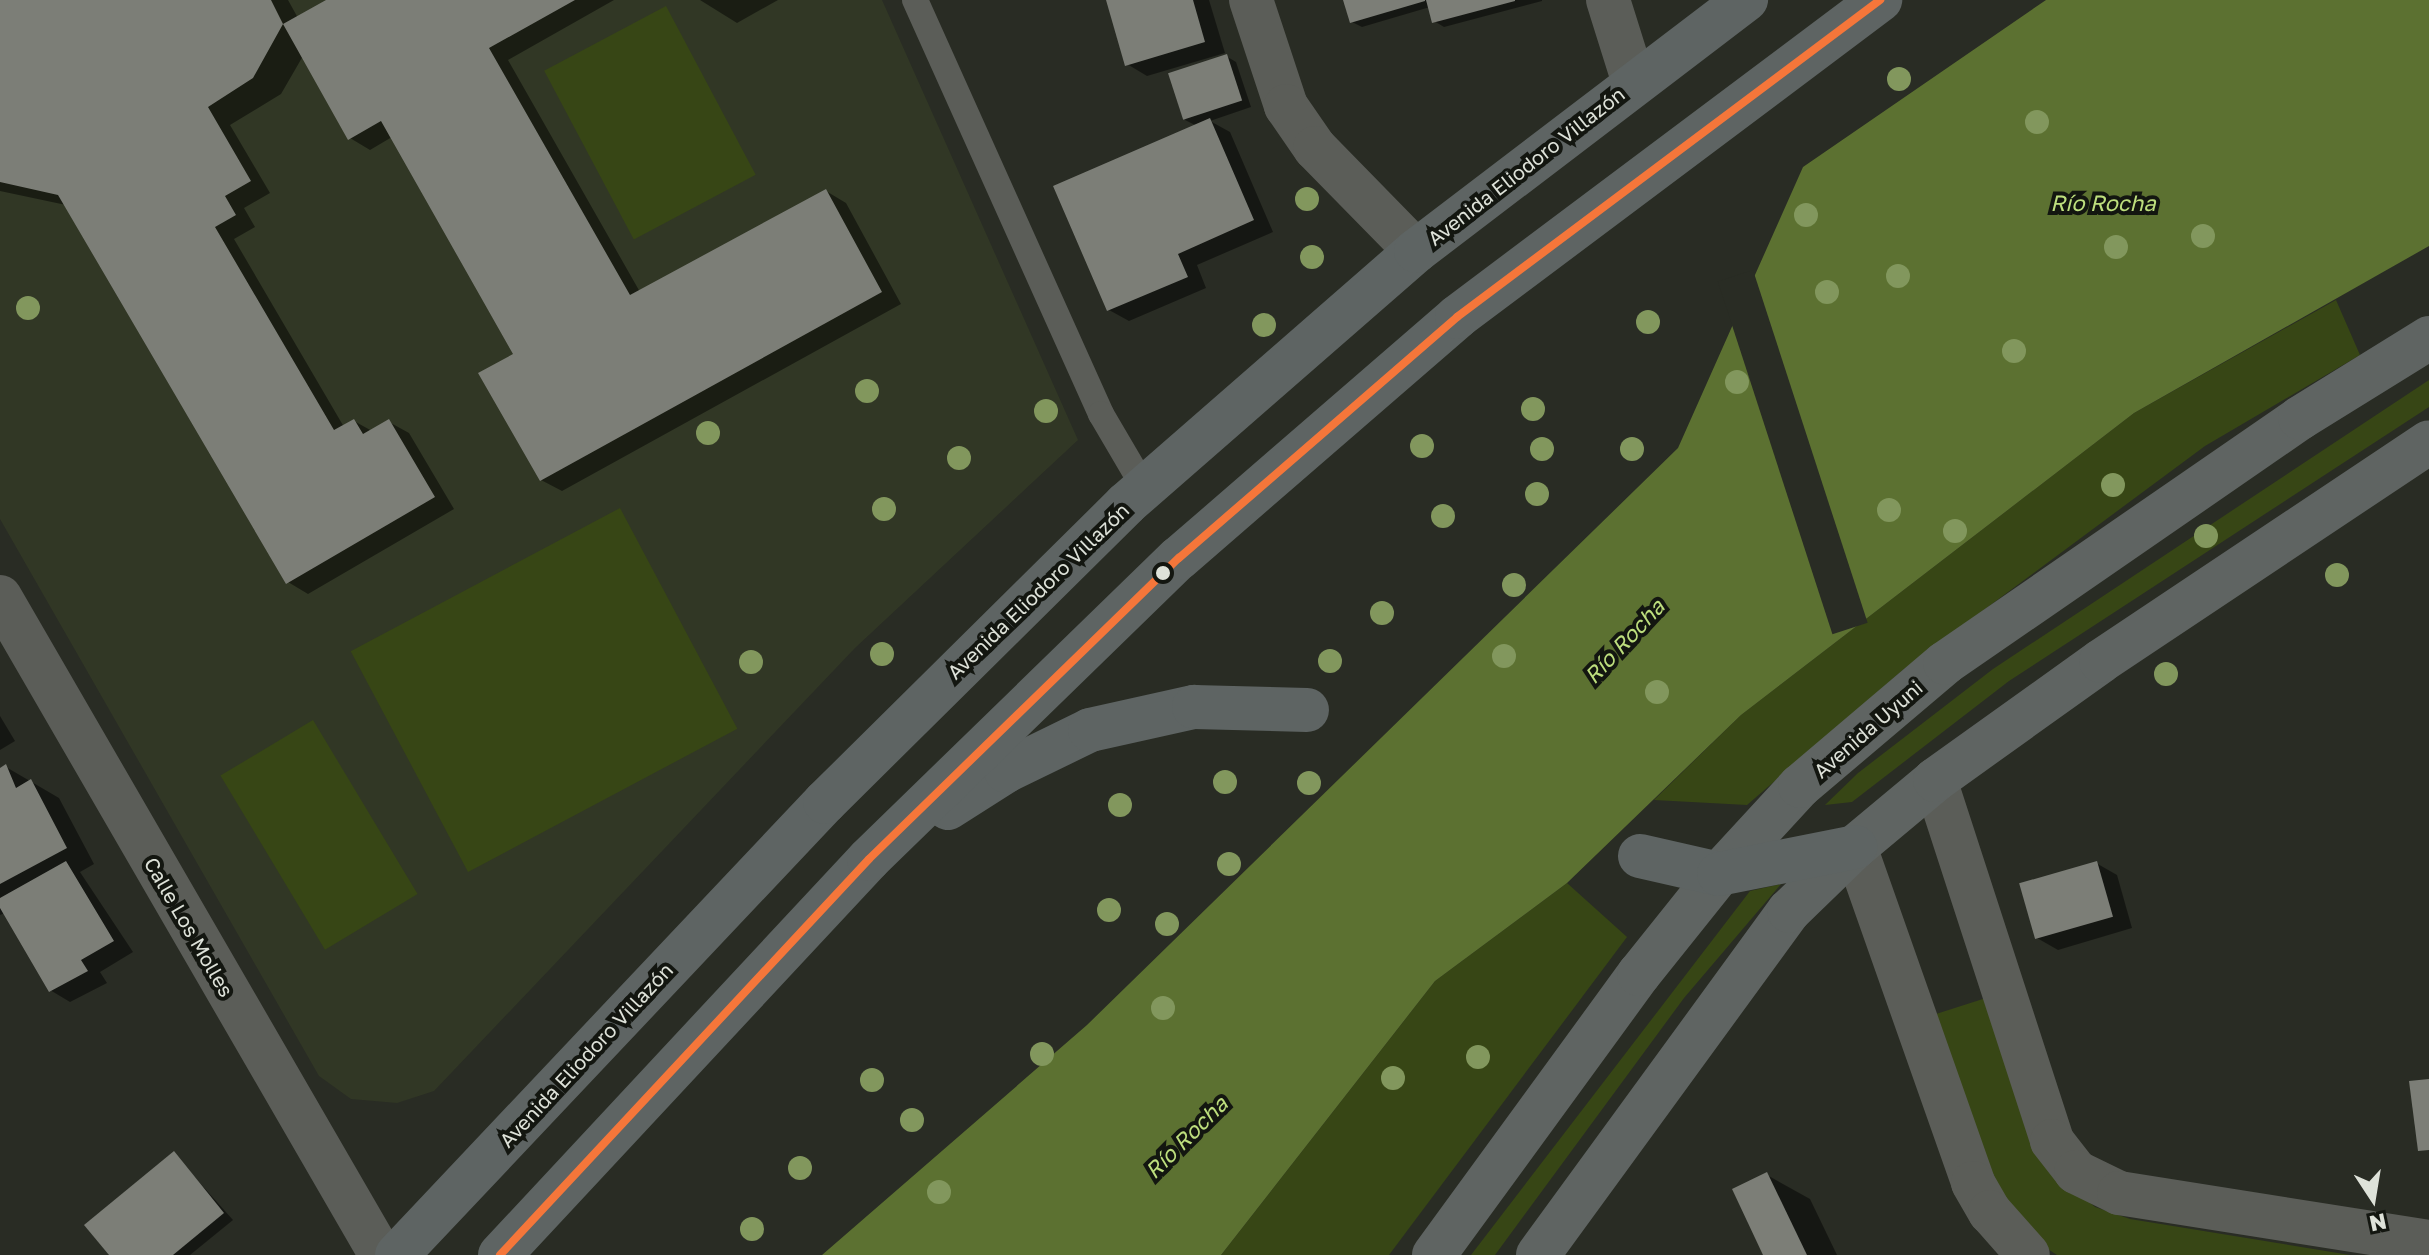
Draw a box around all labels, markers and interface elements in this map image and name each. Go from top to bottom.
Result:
street label: Avenida Eliodoro Villazón [1423,82,1629,250]
water label: Río Rocha [2050,190,2156,216]
street label: Avenida Eliodoro Villazón [942,498,1134,684]
unlabelled marker [1155,565,1171,581]
water label: Río Rocha [1578,593,1670,689]
street label: Avenida Uyuni [1809,675,1927,783]
street label: Calle Los Molles [139,853,239,1001]
street label: Avenida Eliodoro Villazón [494,958,678,1152]
water label: Río Rocha [1139,1090,1233,1184]
north arrow [2333,1159,2413,1239]
text: N [2367,1208,2389,1238]

